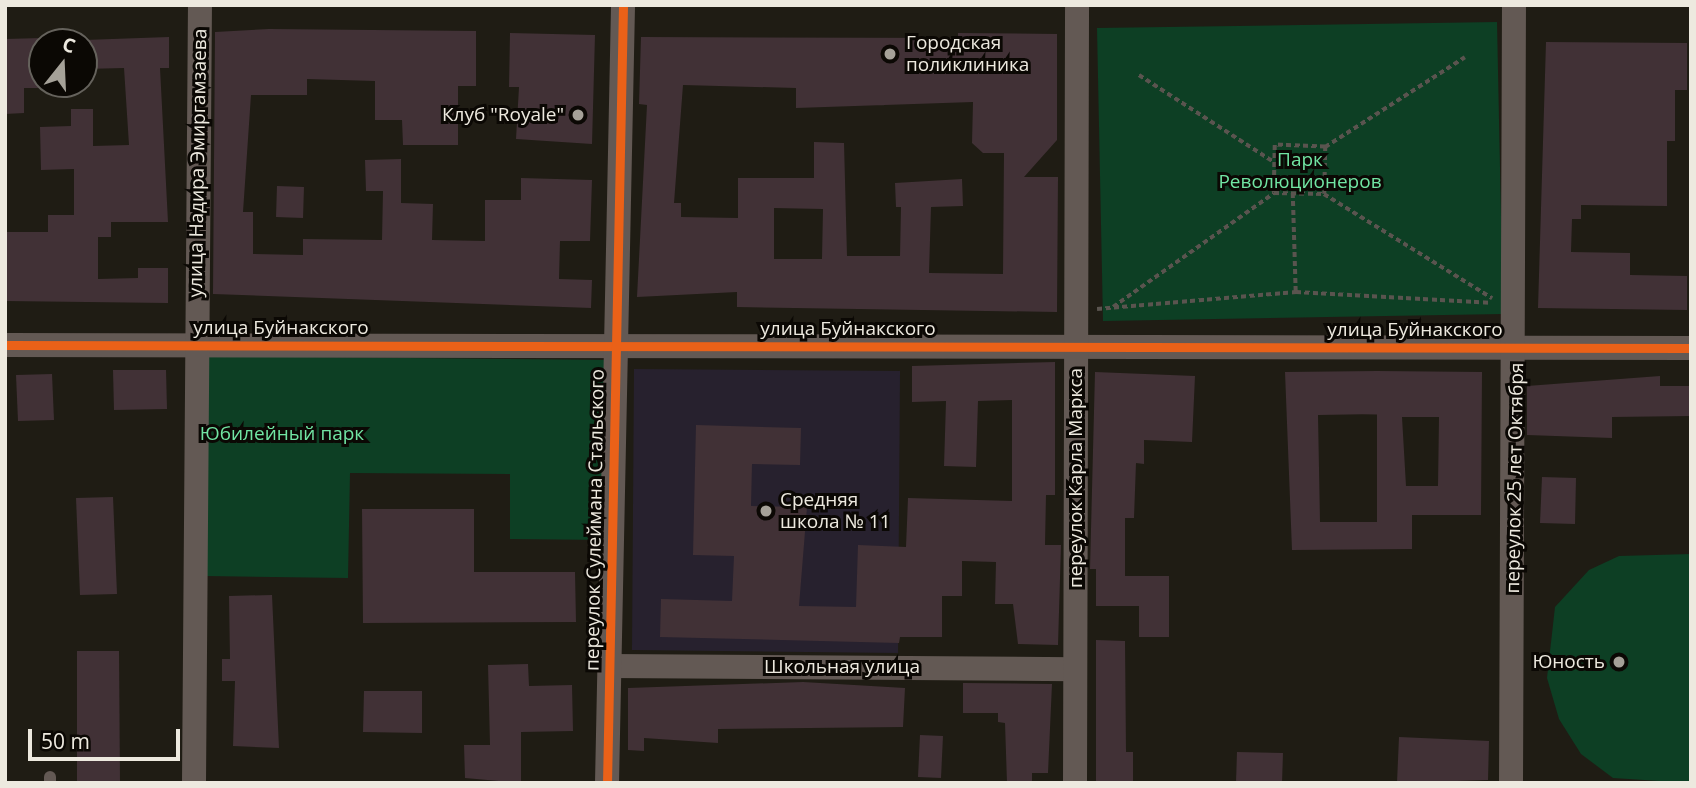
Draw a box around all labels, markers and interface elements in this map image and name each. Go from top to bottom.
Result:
north arrow [28,28,98,98]
street label: улица Надира Эмиргамзаева [184,28,212,298]
text: С [59,31,79,59]
place label: Городская поликлиника [906,32,1029,76]
marker: Городская поликлиника [880,44,900,64]
place label: Клуб "Royale" [442,104,564,126]
marker: Клуб "Royale" [570,107,586,123]
park label: Парк Революционеров [1218,149,1382,193]
street label: улица Буйнакского [193,317,369,339]
street label: улица Буйнакского [760,318,936,340]
street label: улица Буйнакского [1327,319,1503,341]
street label: переулок 25 лет Октября [1502,362,1528,594]
street label: переулок Карла Маркса [1065,368,1087,588]
street label: переулок Сулеймана Стальского [581,369,609,671]
park label: Юбилейный парк [200,423,364,445]
place label: Средняя школа № 11 [780,489,891,533]
marker: Средняя школа № 11 [758,503,774,519]
place label: Юность [1532,651,1605,673]
marker: Юность [1611,654,1627,670]
street label: Школьная улица [764,656,920,678]
scale bar [32,714,184,758]
text: 50 m [41,727,90,755]

